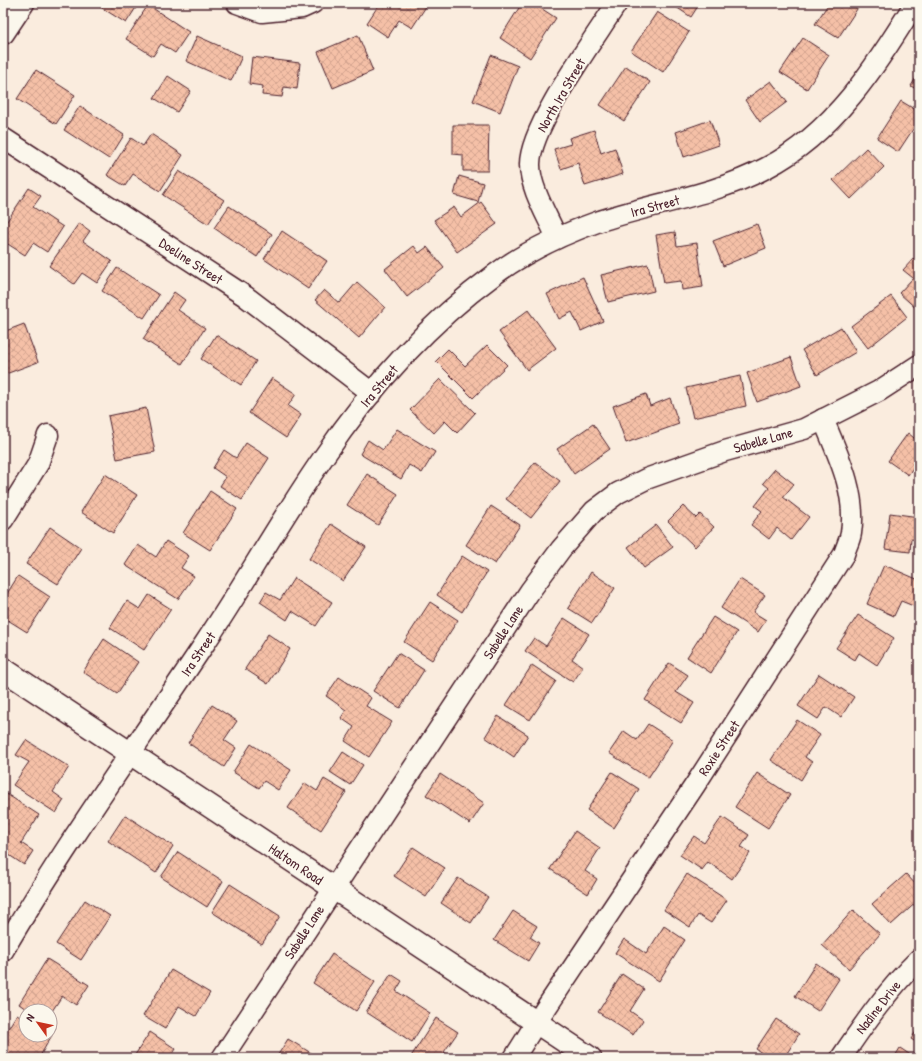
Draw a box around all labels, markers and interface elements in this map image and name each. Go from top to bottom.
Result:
street label: North Ira Street [532,54,589,135]
street label: Ira Street [628,190,682,221]
street label: Doeline Street [156,233,227,288]
street label: Ira Street [355,360,402,411]
street label: Sabelle Lane [731,422,795,457]
street label: Sabelle Lane [478,601,527,662]
street label: Ira Street [176,628,220,680]
street label: Roxie Street [694,716,744,779]
street label: Haltom Road [265,838,328,889]
street label: Sabelle Lane [279,901,328,962]
street label: Nadine Drive [851,976,905,1037]
north arrow [18,1003,58,1043]
text: N [22,1011,37,1024]

